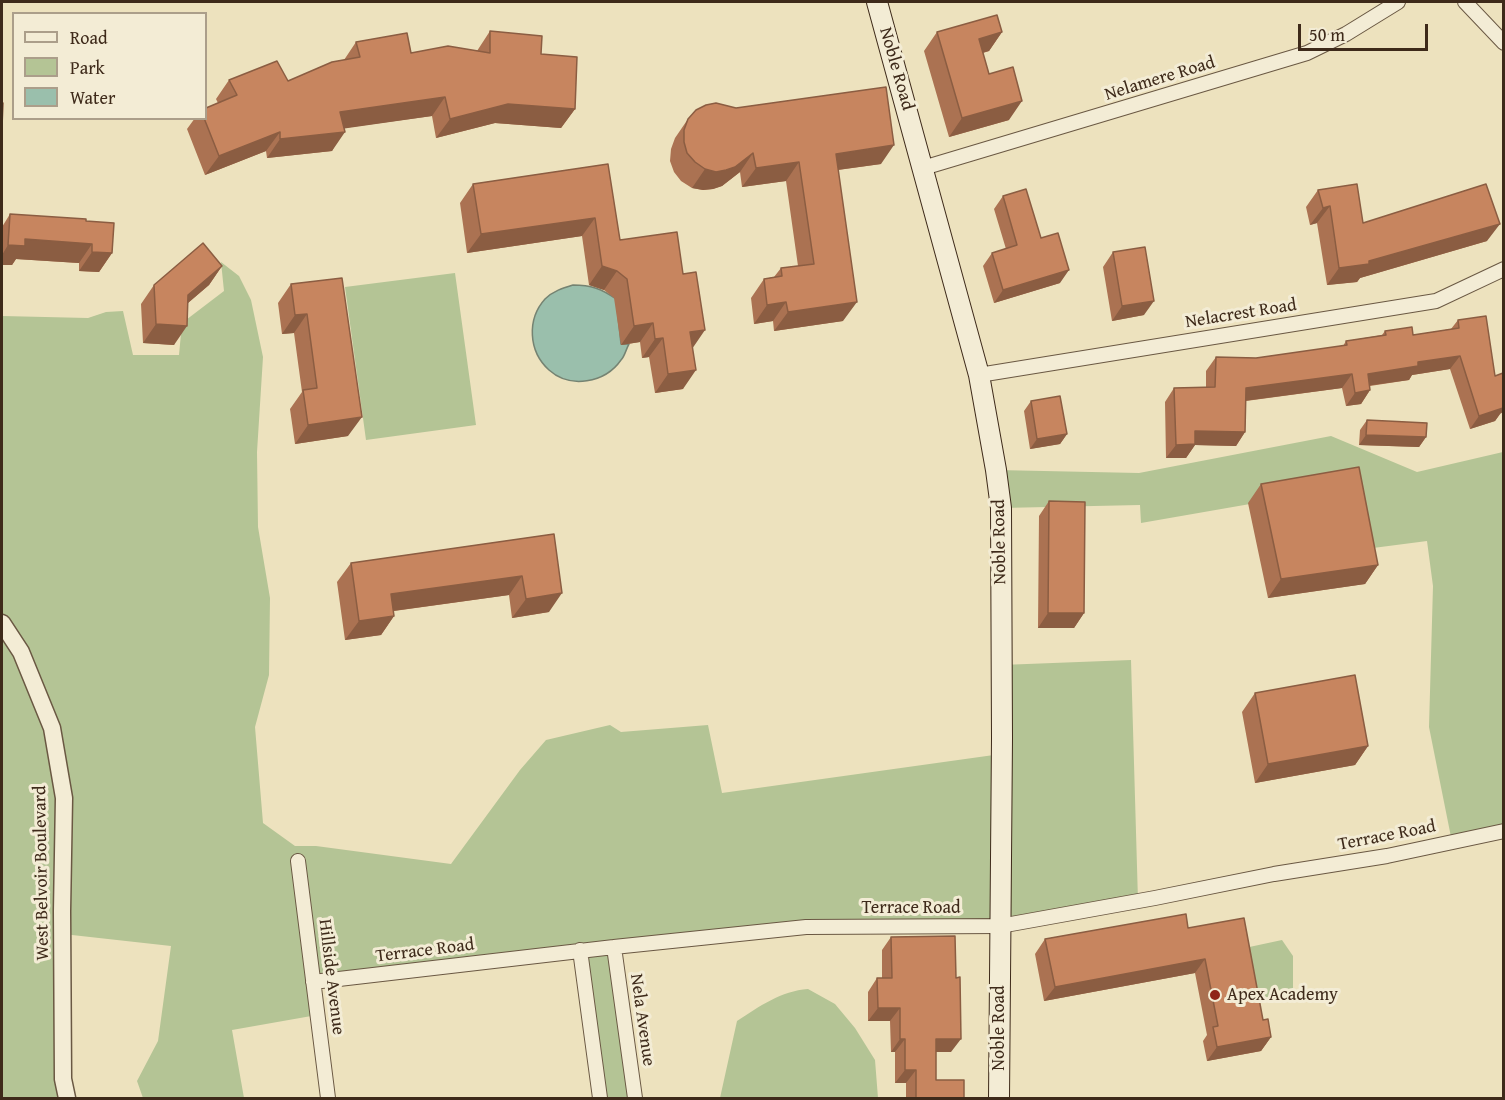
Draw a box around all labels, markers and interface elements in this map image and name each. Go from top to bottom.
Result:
legend [12,12,207,120]
scale bar [1301,12,1432,50]
text: 50 m [1309,21,1345,48]
text: Road [70,24,108,51]
street label: Noble Road [874,25,918,113]
street label: Nelamere Road [1102,52,1218,106]
text: Park [70,54,105,81]
text: Water [70,84,115,111]
street label: Nelacrest Road [1184,295,1298,333]
street label: Noble Road [988,499,1012,585]
street label: West Belvoir Boulevard [30,785,54,961]
street label: Terrace Road [1336,816,1438,856]
street label: Terrace Road [861,897,961,919]
street label: Hillside Avenue [313,918,349,1036]
street label: Terrace Road [375,934,475,968]
street label: Nela Avenue [625,972,659,1068]
place label: Apex Academy [1227,984,1338,1006]
street label: Noble Road [988,985,1010,1071]
marker: Apex Academy [1208,988,1222,1002]

